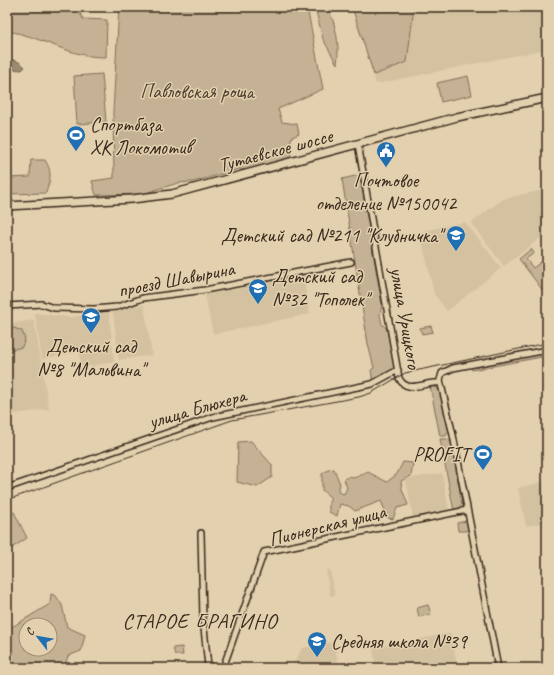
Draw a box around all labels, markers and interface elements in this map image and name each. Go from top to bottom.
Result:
park label: Павловская роща [140,79,256,104]
place label: Спортбаза ХК Локомотив [90,112,196,160]
street label: Тутаевское шоссе [215,123,336,178]
sports icon: Спортбаза ХК Локомотив [65,124,87,152]
public building icon: Почтовое отделение №150042 [375,140,397,168]
place label: Почтовое отделение №150042 [316,168,458,216]
place label: Детский сад №211 "Клубничка" [221,223,446,248]
school or university icon: Детский сад №211 "Клубничка" [445,224,467,252]
street label: проезд Шавырина [116,256,238,303]
place label: Детский сад №32 "Тополек" [272,264,373,312]
street label: улица Урицкого [384,264,427,372]
school or university icon: Детский сад №32 "Тополек" [247,277,269,305]
school or university icon: Детский сад №8 "Мальвина" [80,306,102,334]
place label: Детский сад №8 "Мальвина" [37,334,149,382]
street label: улица Блюхера [145,382,250,434]
place label: PROFIT [413,442,473,467]
sports icon: PROFIT [472,443,494,471]
street label: Пионерская улица [266,498,390,552]
district label: СТАРОЕ БРАГИНО [123,608,279,634]
north arrow [18,617,58,657]
text: С [22,625,38,638]
place label: Средняя школа №39 [331,629,469,654]
school or university icon: Средняя школа №39 [306,630,328,658]

